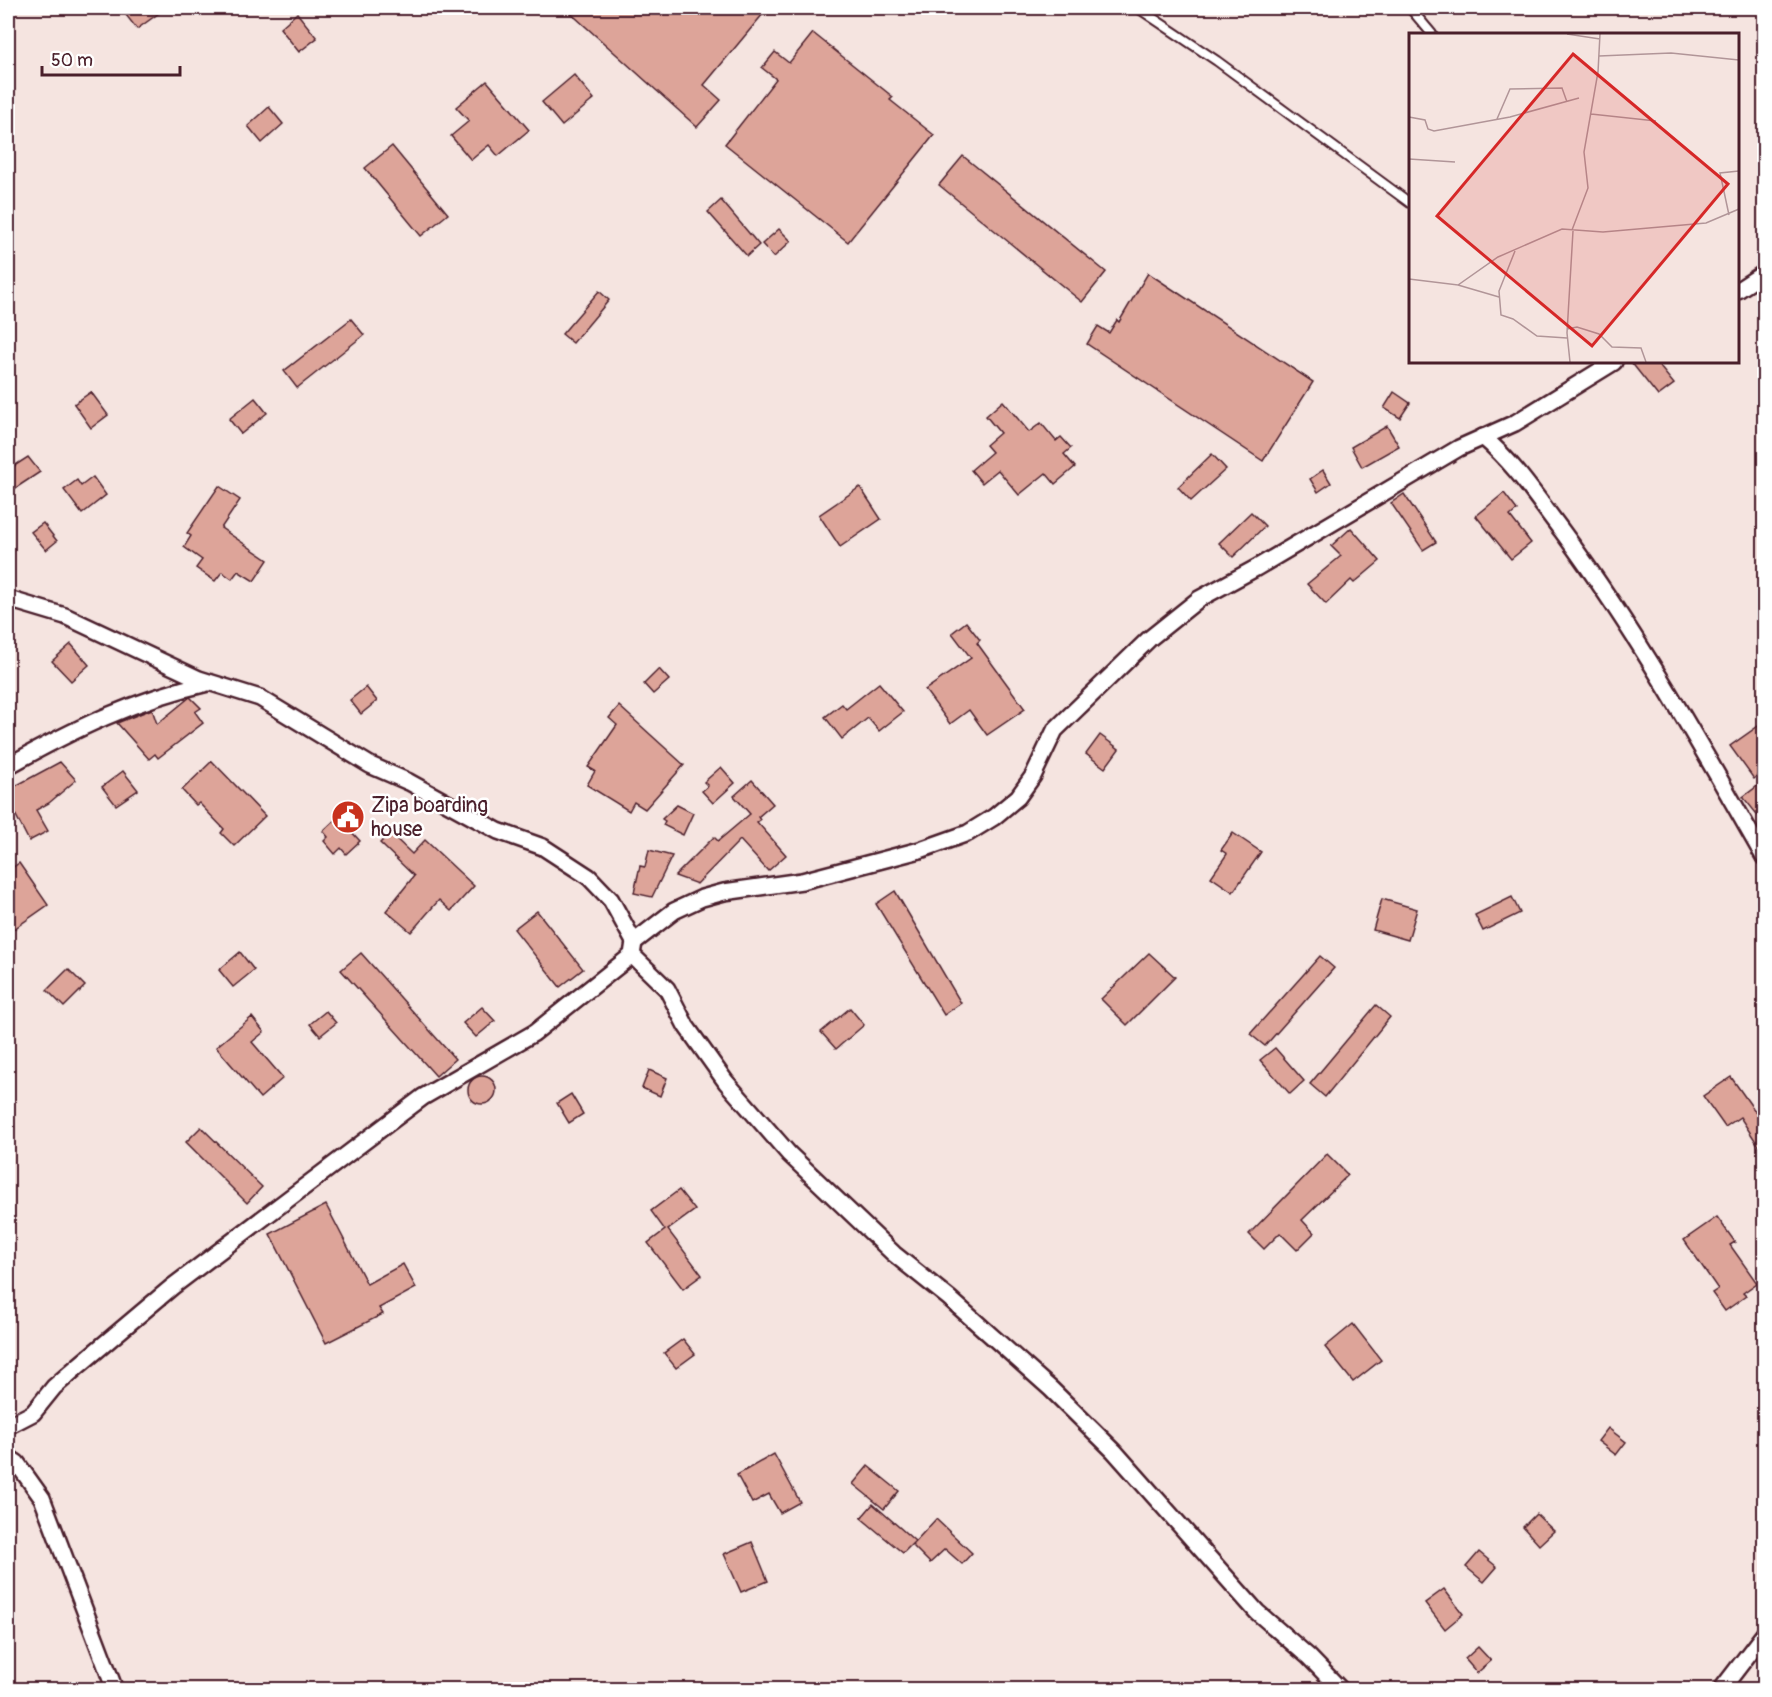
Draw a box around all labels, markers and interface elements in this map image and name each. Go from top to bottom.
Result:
inset map [1409,33,1739,363]
scale bar [42,39,180,77]
text: 50 m [51,49,93,72]
place label: Zipa boarding house [371,792,488,843]
public building icon: Zipa boarding house [330,799,366,835]

